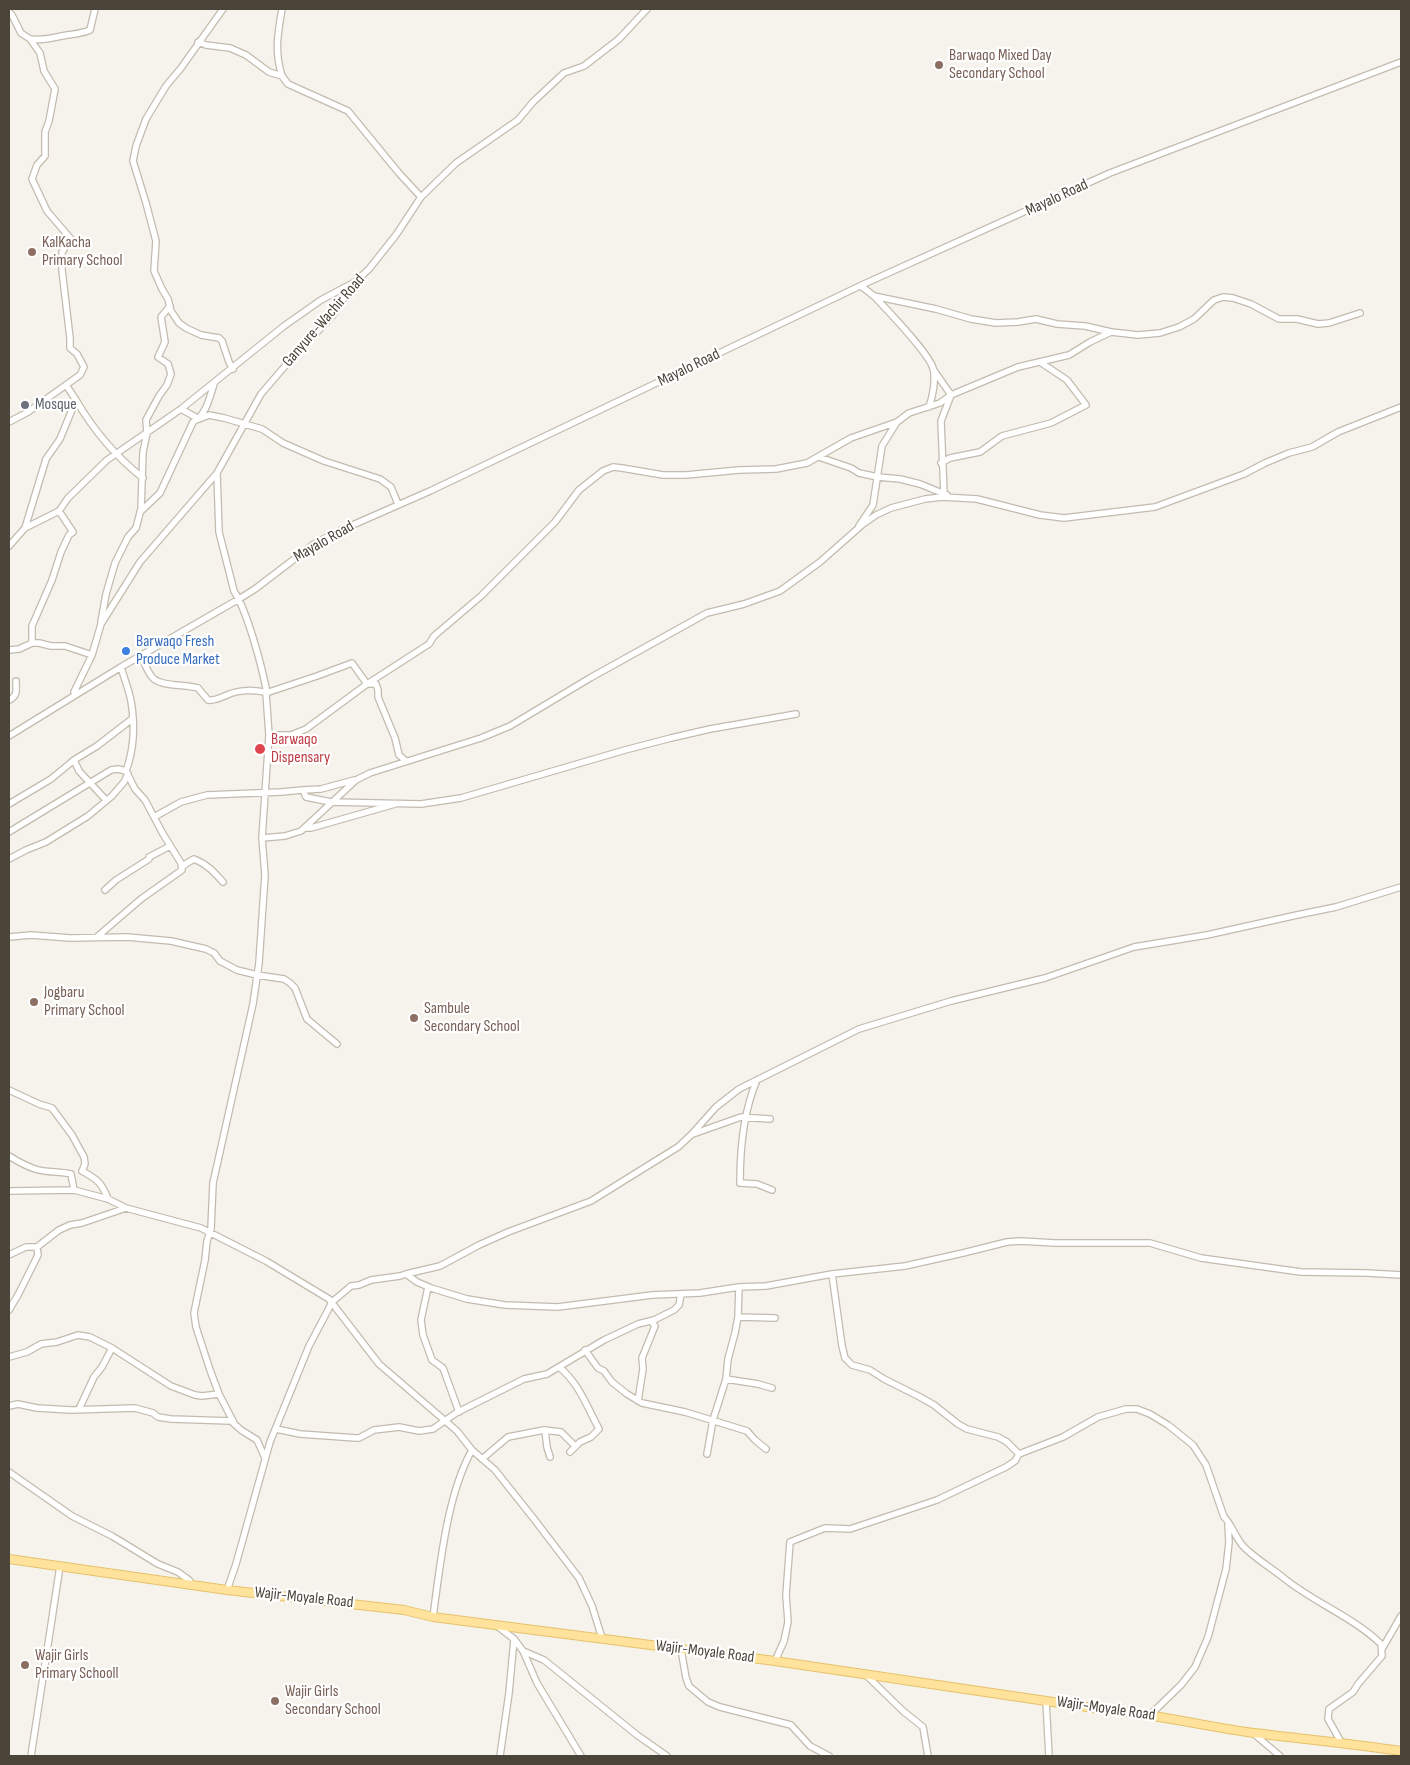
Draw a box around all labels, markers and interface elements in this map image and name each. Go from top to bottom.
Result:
place label: Barwaqo Mixed Day Secondary School [949,46,1052,84]
marker: Barwaqo Mixed Day Secondary School [933,59,945,71]
street label: Mayalo Road [1023,175,1091,221]
place label: KalKacha Primary School [42,233,123,271]
marker: KalKacha Primary School [26,246,38,258]
street label: Ganyure-Wachir Road [279,271,369,371]
street label: Mayalo Road [655,345,723,391]
place label: Mosque [35,395,77,415]
marker: Mosque [19,399,31,411]
street label: Mayalo Road [290,517,358,567]
place label: Barwaqo Fresh Produce Market [136,632,220,670]
marker: Barwaqo Fresh Produce Market [120,645,132,657]
place label: Barwaqo Dispensary [271,730,330,768]
marker: Barwaqo Dispensary [253,742,267,756]
place label: Jogbaru Primary School [44,983,125,1021]
marker: Jogbaru Primary School [28,996,40,1008]
place label: Sambule Secondary School [424,999,520,1037]
marker: Sambule Secondary School [408,1012,420,1024]
street label: Wajir-Moyale Road [254,1583,354,1613]
street label: Wajir-Moyale Road [655,1636,755,1668]
place label: Wajir Girls Primary Schooll [35,1646,119,1684]
marker: Wajir Girls Primary Schooll [19,1659,31,1671]
place label: Wajir Girls Secondary School [285,1682,381,1720]
street label: Wajir-Moyale Road [1056,1693,1156,1725]
marker: Wajir Girls Secondary School [269,1695,281,1707]

